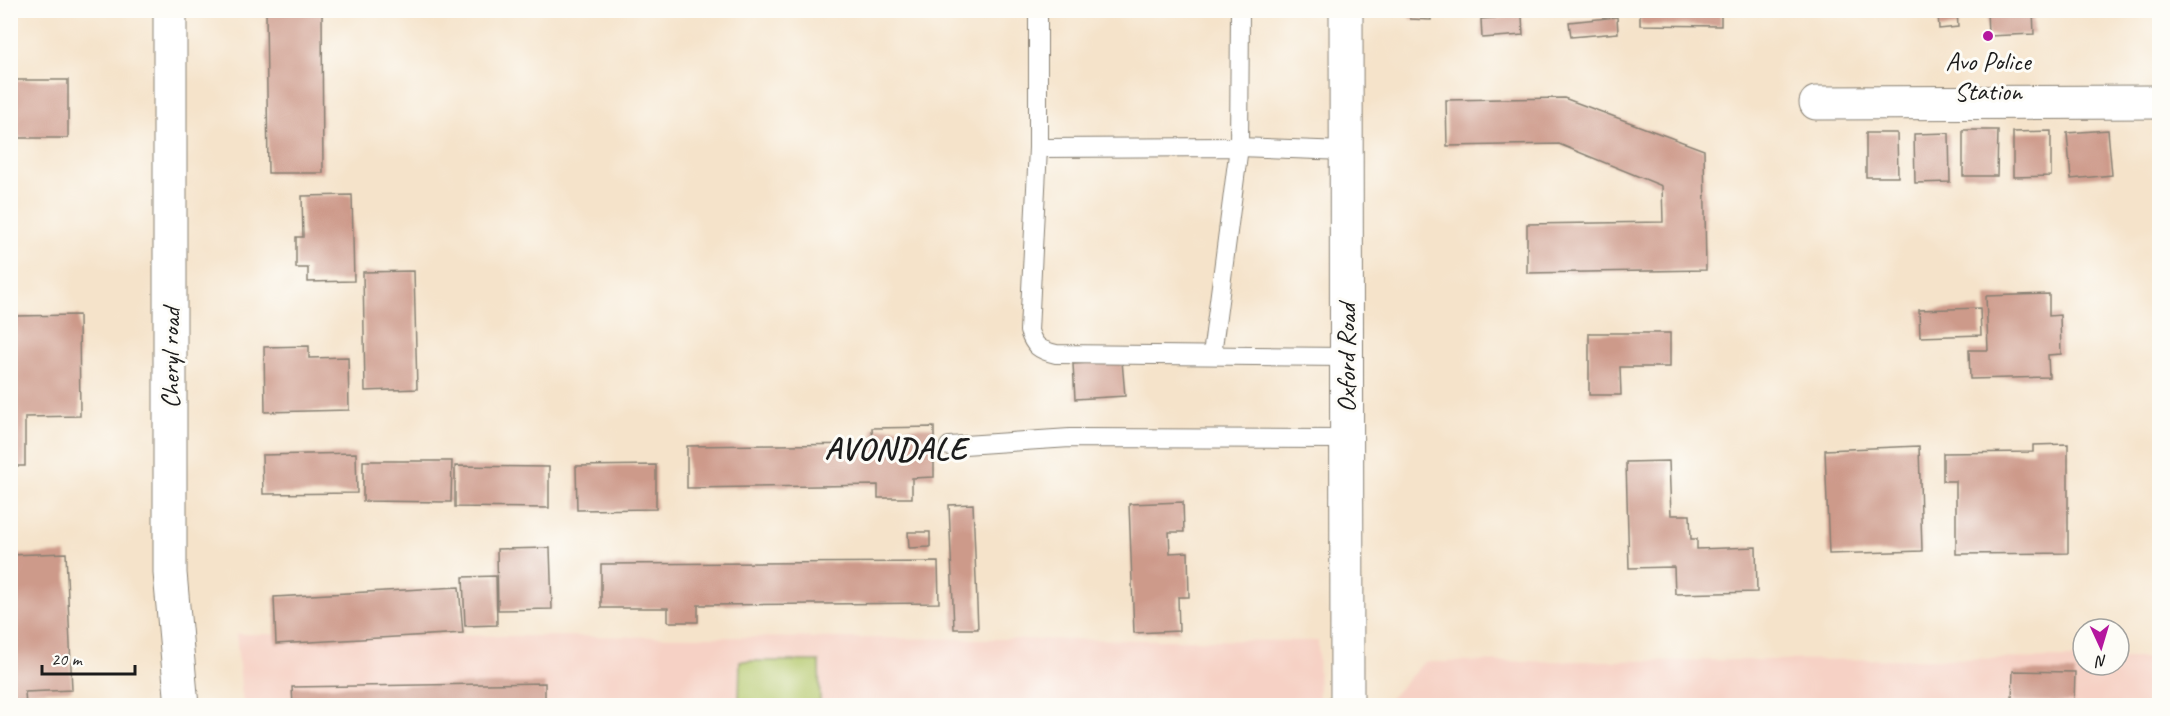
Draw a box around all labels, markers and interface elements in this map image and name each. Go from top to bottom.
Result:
marker: Avo Police Station [1981,29,1995,43]
place label: Avo Police Station [1946,45,2033,108]
street label: Oxford Road [1330,300,1363,412]
street label: Cheryl road [154,304,187,409]
district label: AVONDALE [825,428,971,469]
north arrow [2071,617,2131,677]
scale bar [42,638,135,676]
text: 20 m [51,648,84,670]
text: N [2093,651,2108,672]

